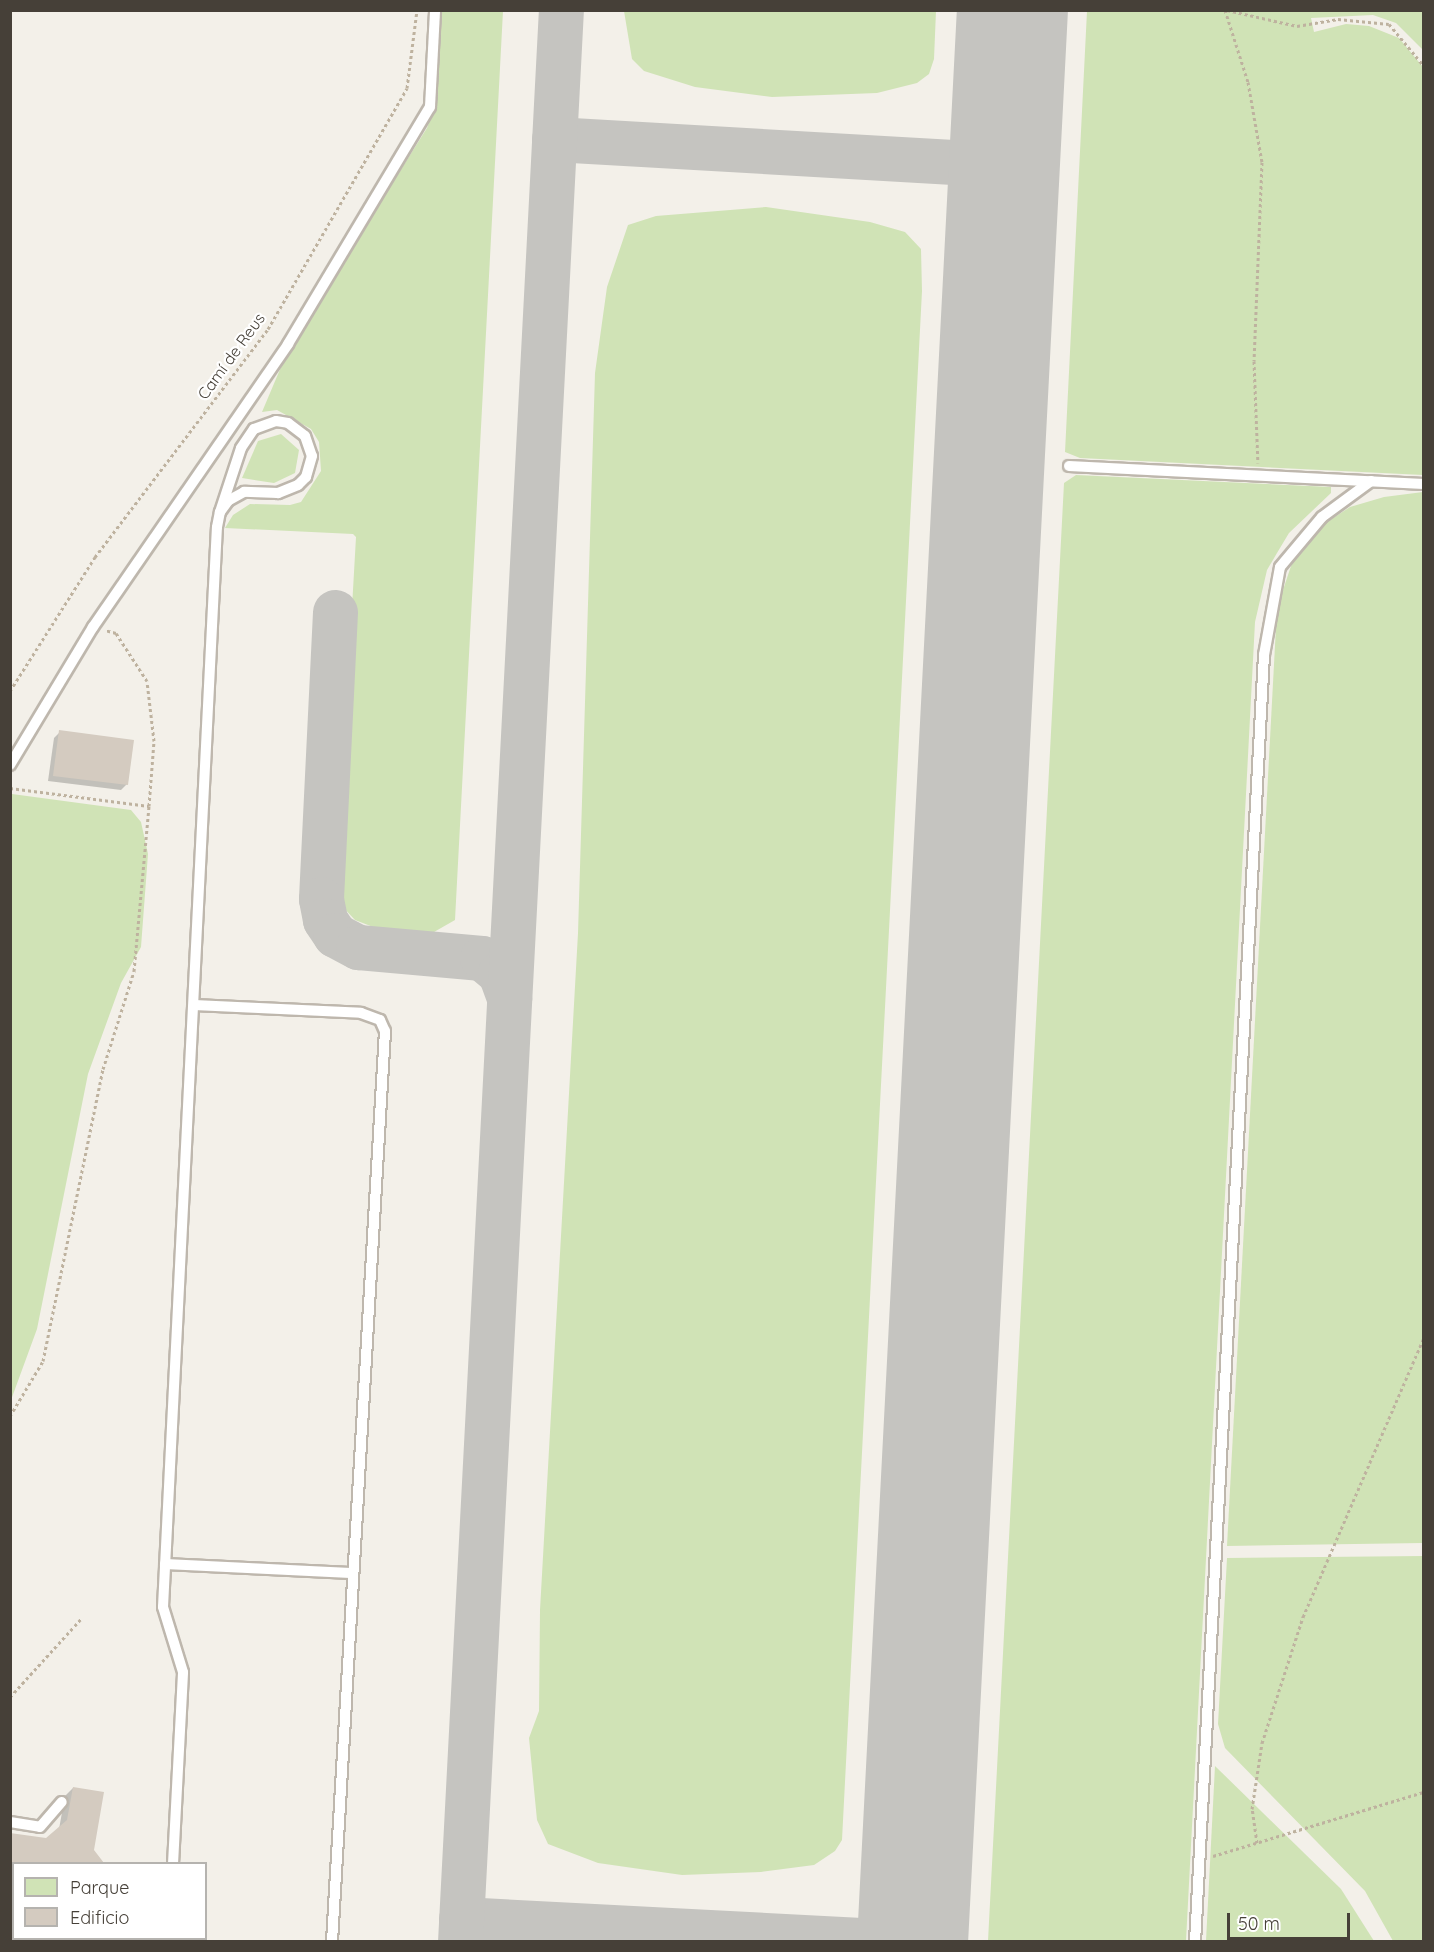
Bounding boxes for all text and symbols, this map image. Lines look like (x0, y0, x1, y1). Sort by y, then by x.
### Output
street label: Camí de Reus (193, 309, 269, 403)
legend (12, 1862, 207, 1940)
text: Parque (70, 1876, 129, 1899)
scale bar (1230, 1901, 1353, 1939)
text: Edificio (70, 1906, 129, 1929)
text: 50 m (1238, 1912, 1280, 1935)

